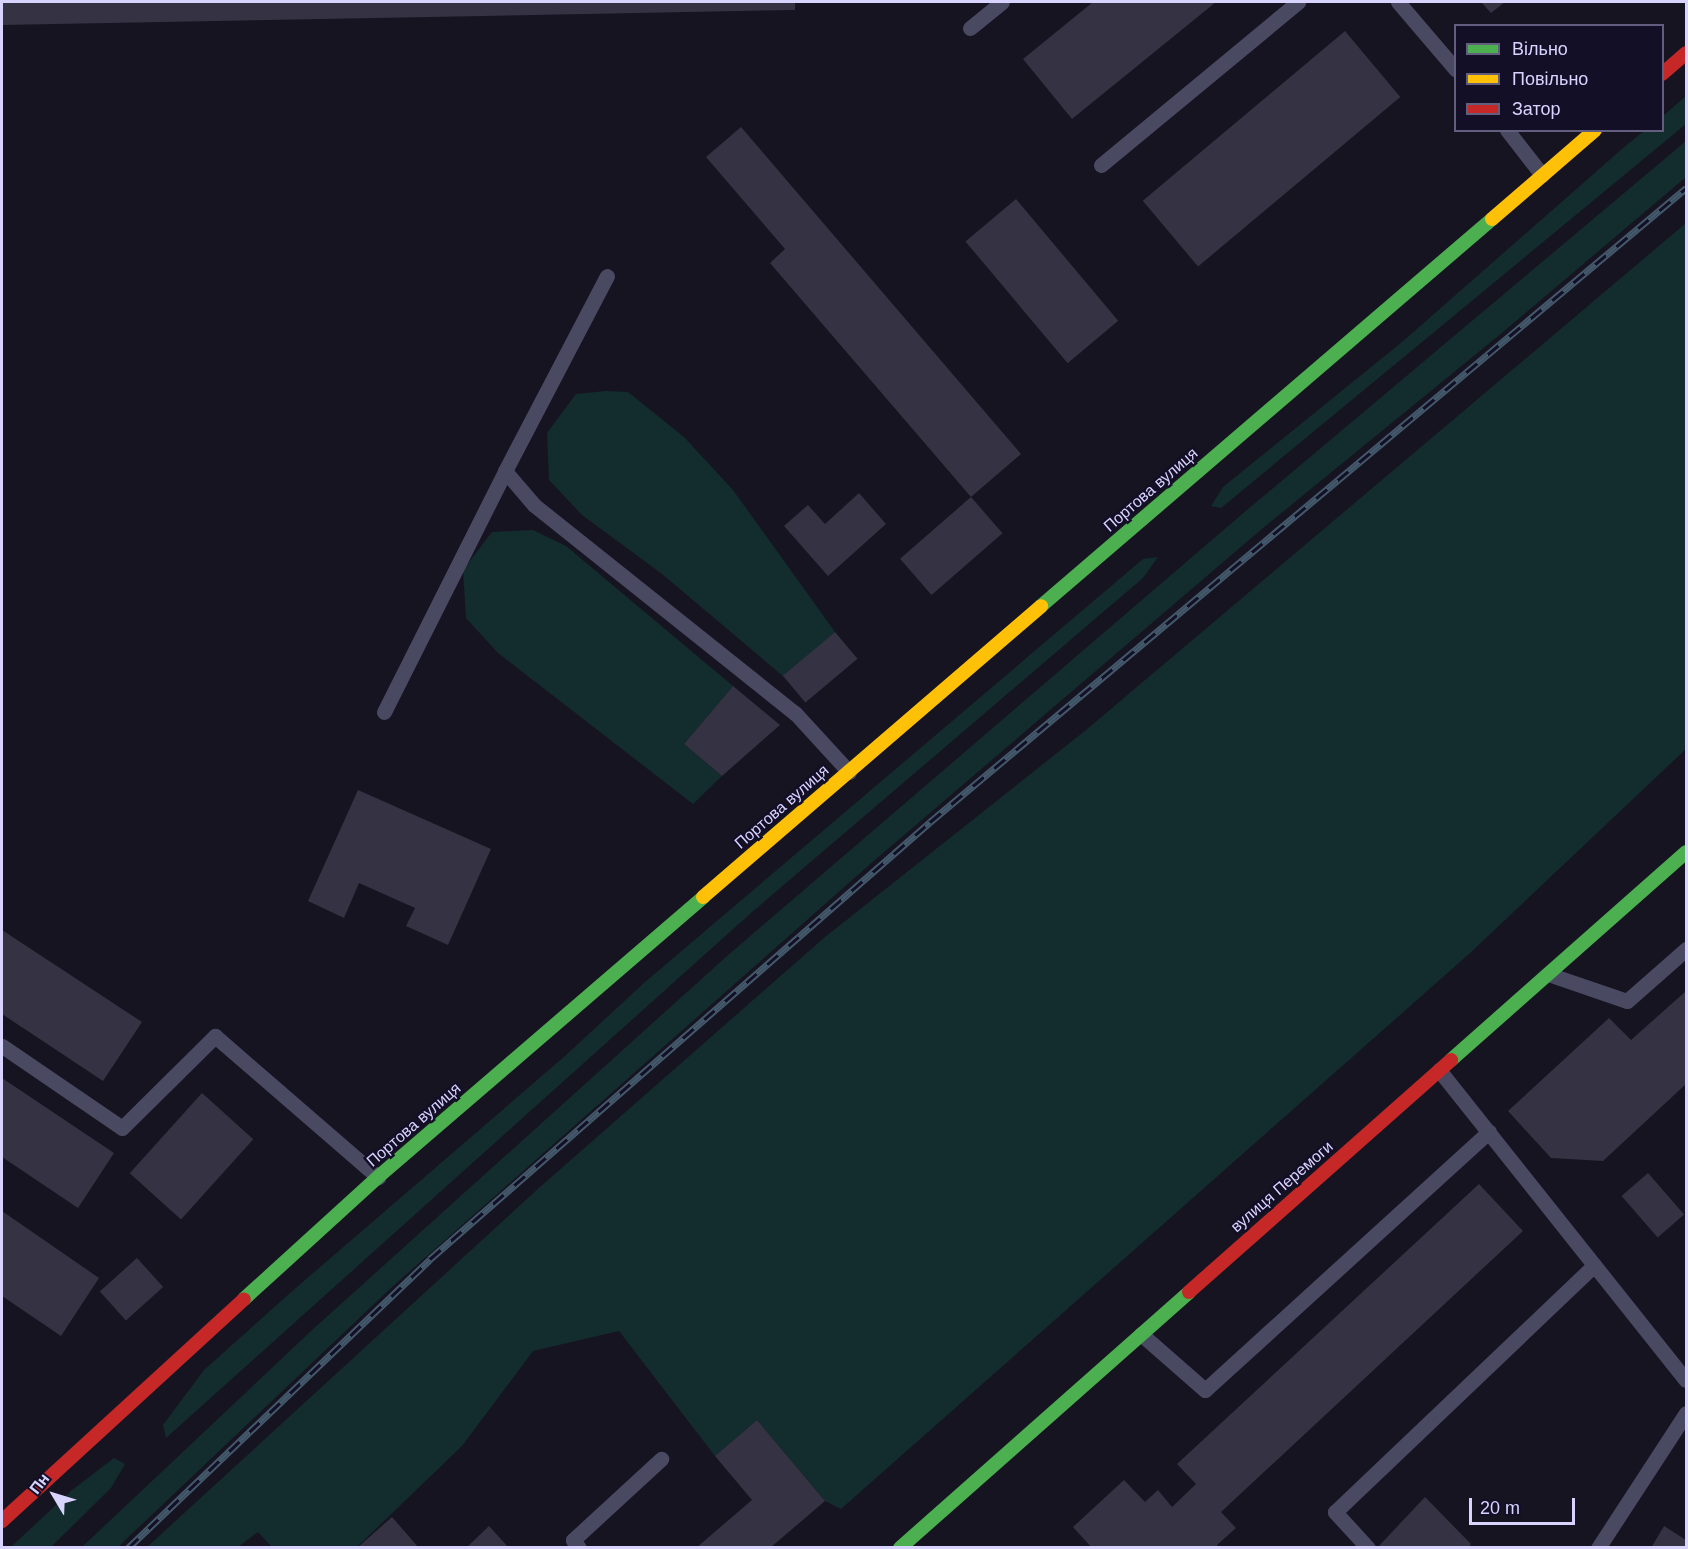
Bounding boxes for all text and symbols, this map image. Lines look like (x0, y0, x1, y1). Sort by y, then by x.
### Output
legend (1454, 24, 1664, 132)
text: Вільно (1512, 39, 1568, 59)
text: Повільно (1512, 69, 1588, 89)
text: Затор (1512, 99, 1561, 119)
street label: Портова вулиця (1100, 444, 1202, 536)
street label: Портова вулиця (731, 761, 833, 853)
street label: Портова вулиця (363, 1079, 465, 1171)
street label: вулиця Перемоги (1227, 1137, 1337, 1237)
north arrow (24, 1465, 84, 1525)
text: Пн (26, 1470, 53, 1497)
scale bar (1472, 1486, 1578, 1524)
text: 20 m (1480, 1498, 1520, 1518)

